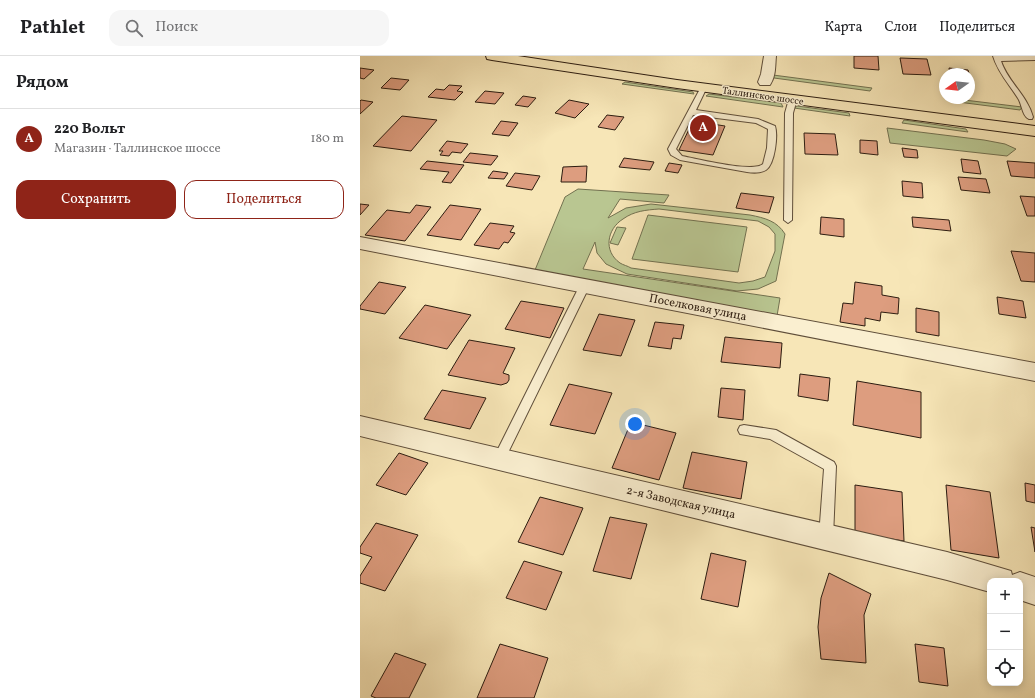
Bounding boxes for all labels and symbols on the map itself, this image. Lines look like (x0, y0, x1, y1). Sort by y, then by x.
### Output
north arrow (939, 68, 975, 104)
street label: Таллинское шоссе (721, 83, 805, 109)
pin: A (690, 113, 716, 143)
street label: Поселковая улица (648, 291, 748, 325)
your location (625, 414, 645, 434)
street label: 2-я Заводская улица (625, 483, 737, 523)

